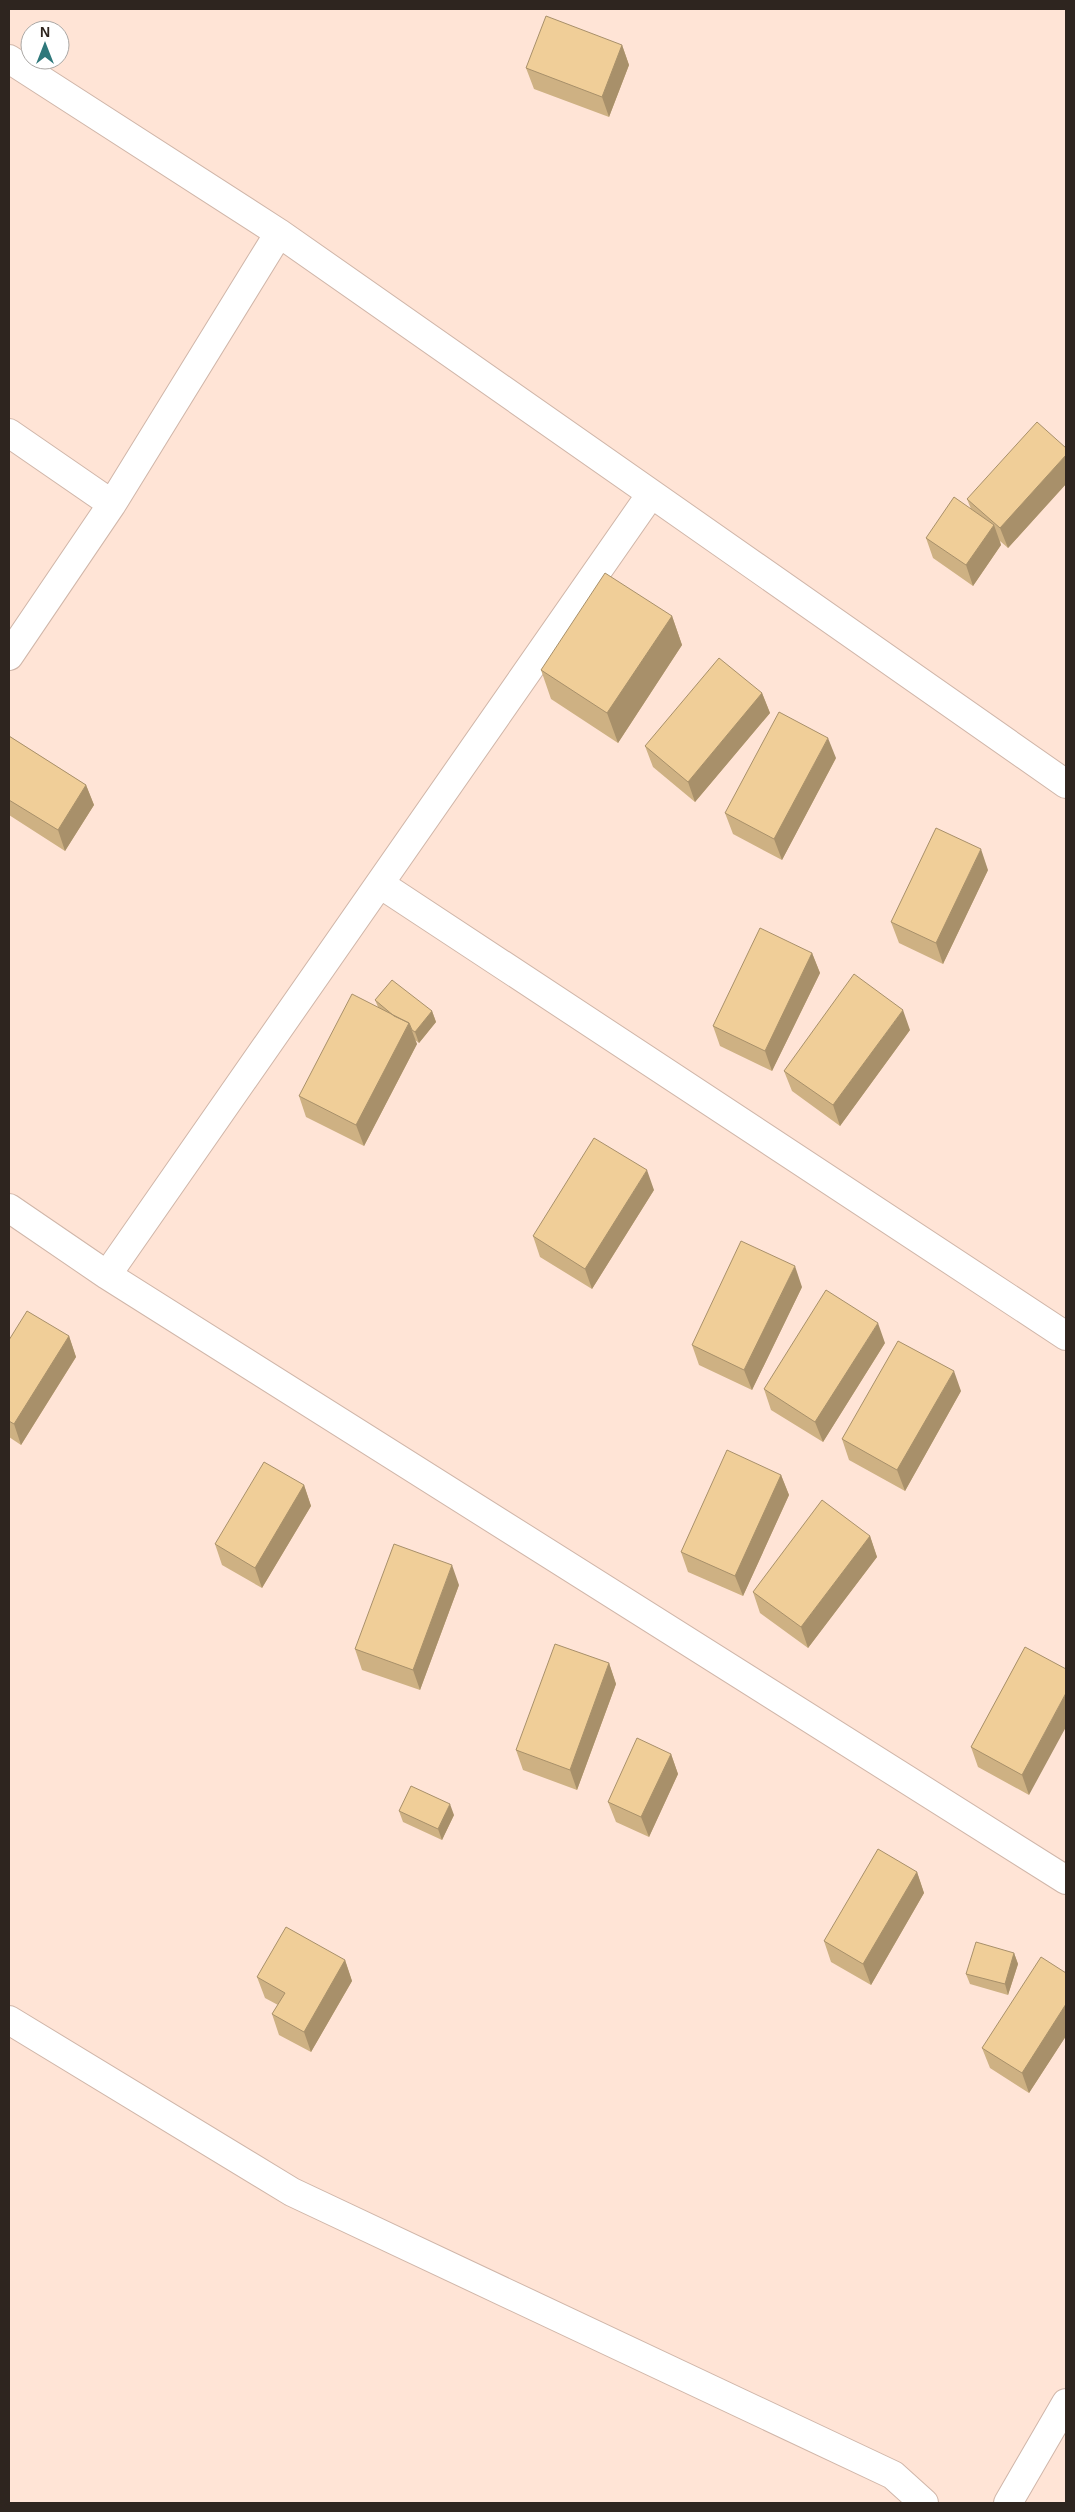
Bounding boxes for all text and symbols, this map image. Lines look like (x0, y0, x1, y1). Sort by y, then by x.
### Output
north arrow (20, 20, 70, 70)
text: N (40, 24, 50, 40)

